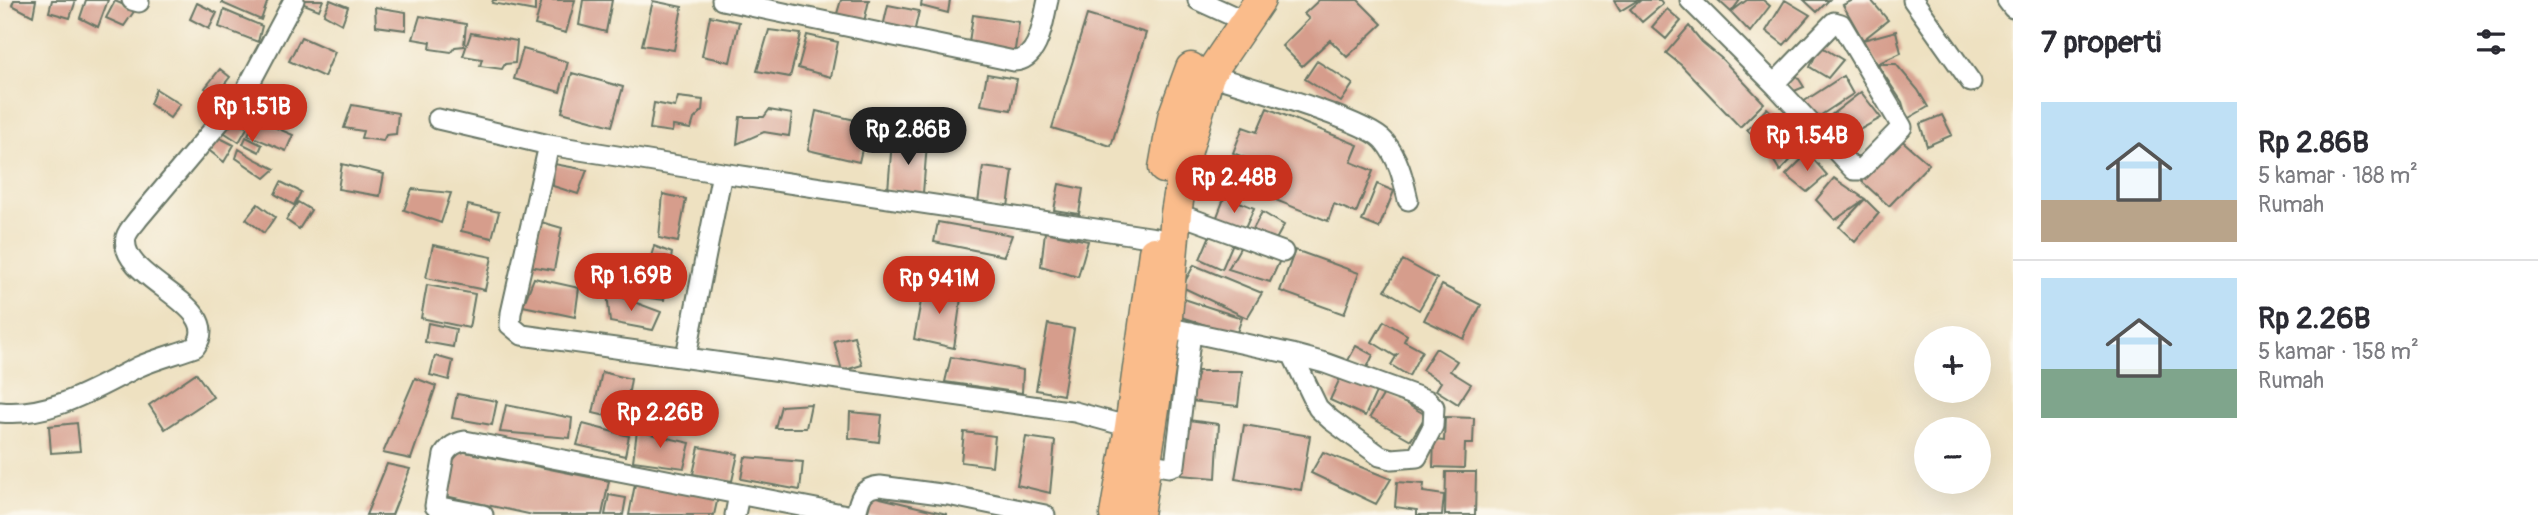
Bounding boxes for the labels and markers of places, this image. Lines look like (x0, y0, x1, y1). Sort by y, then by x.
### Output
pin: Rp 1.51B (180, 85, 324, 144)
pin: Rp 2.86B (836, 108, 980, 167)
pin: Rp 1.54B (1735, 114, 1879, 173)
pin: Rp 2.48B (1162, 156, 1306, 215)
pin: Rp 1.69B (559, 254, 703, 313)
pin: Rp 941M (874, 256, 1004, 316)
pin: Rp 2.26B (588, 391, 732, 450)

